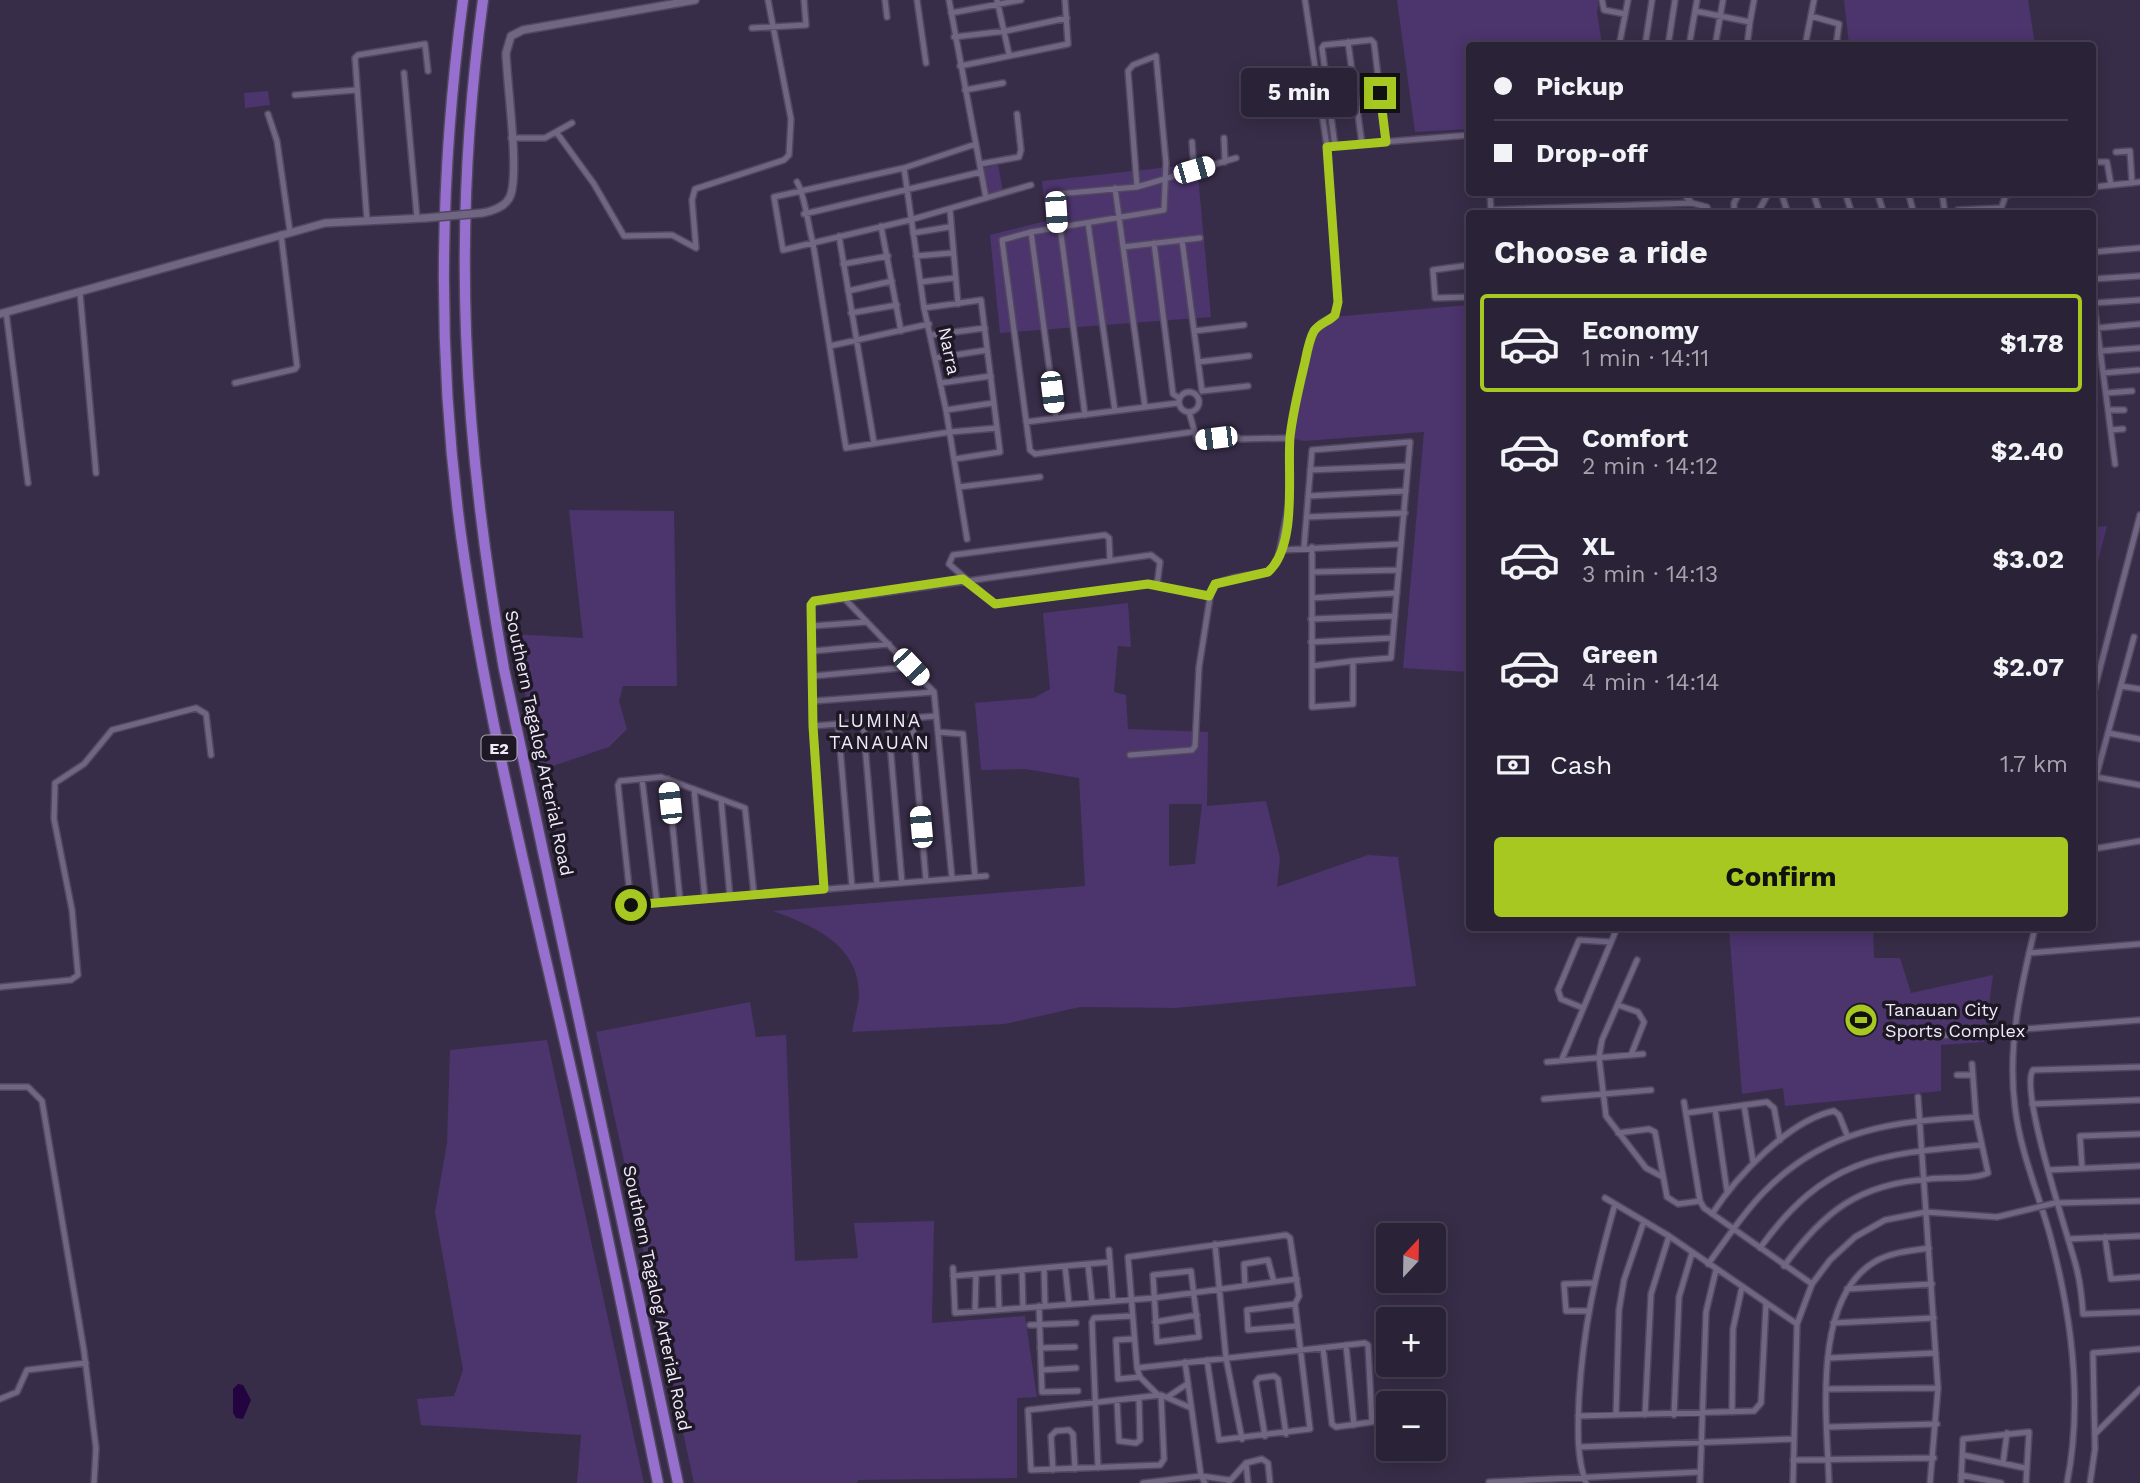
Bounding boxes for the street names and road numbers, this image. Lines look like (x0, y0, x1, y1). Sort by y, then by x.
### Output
street label: Narra (934, 325, 965, 377)
street label: Southern Tagalog Arterial Road (501, 608, 578, 878)
road number: E2 (482, 736, 516, 761)
street label: Southern Tagalog Arterial Road (619, 1163, 696, 1433)

